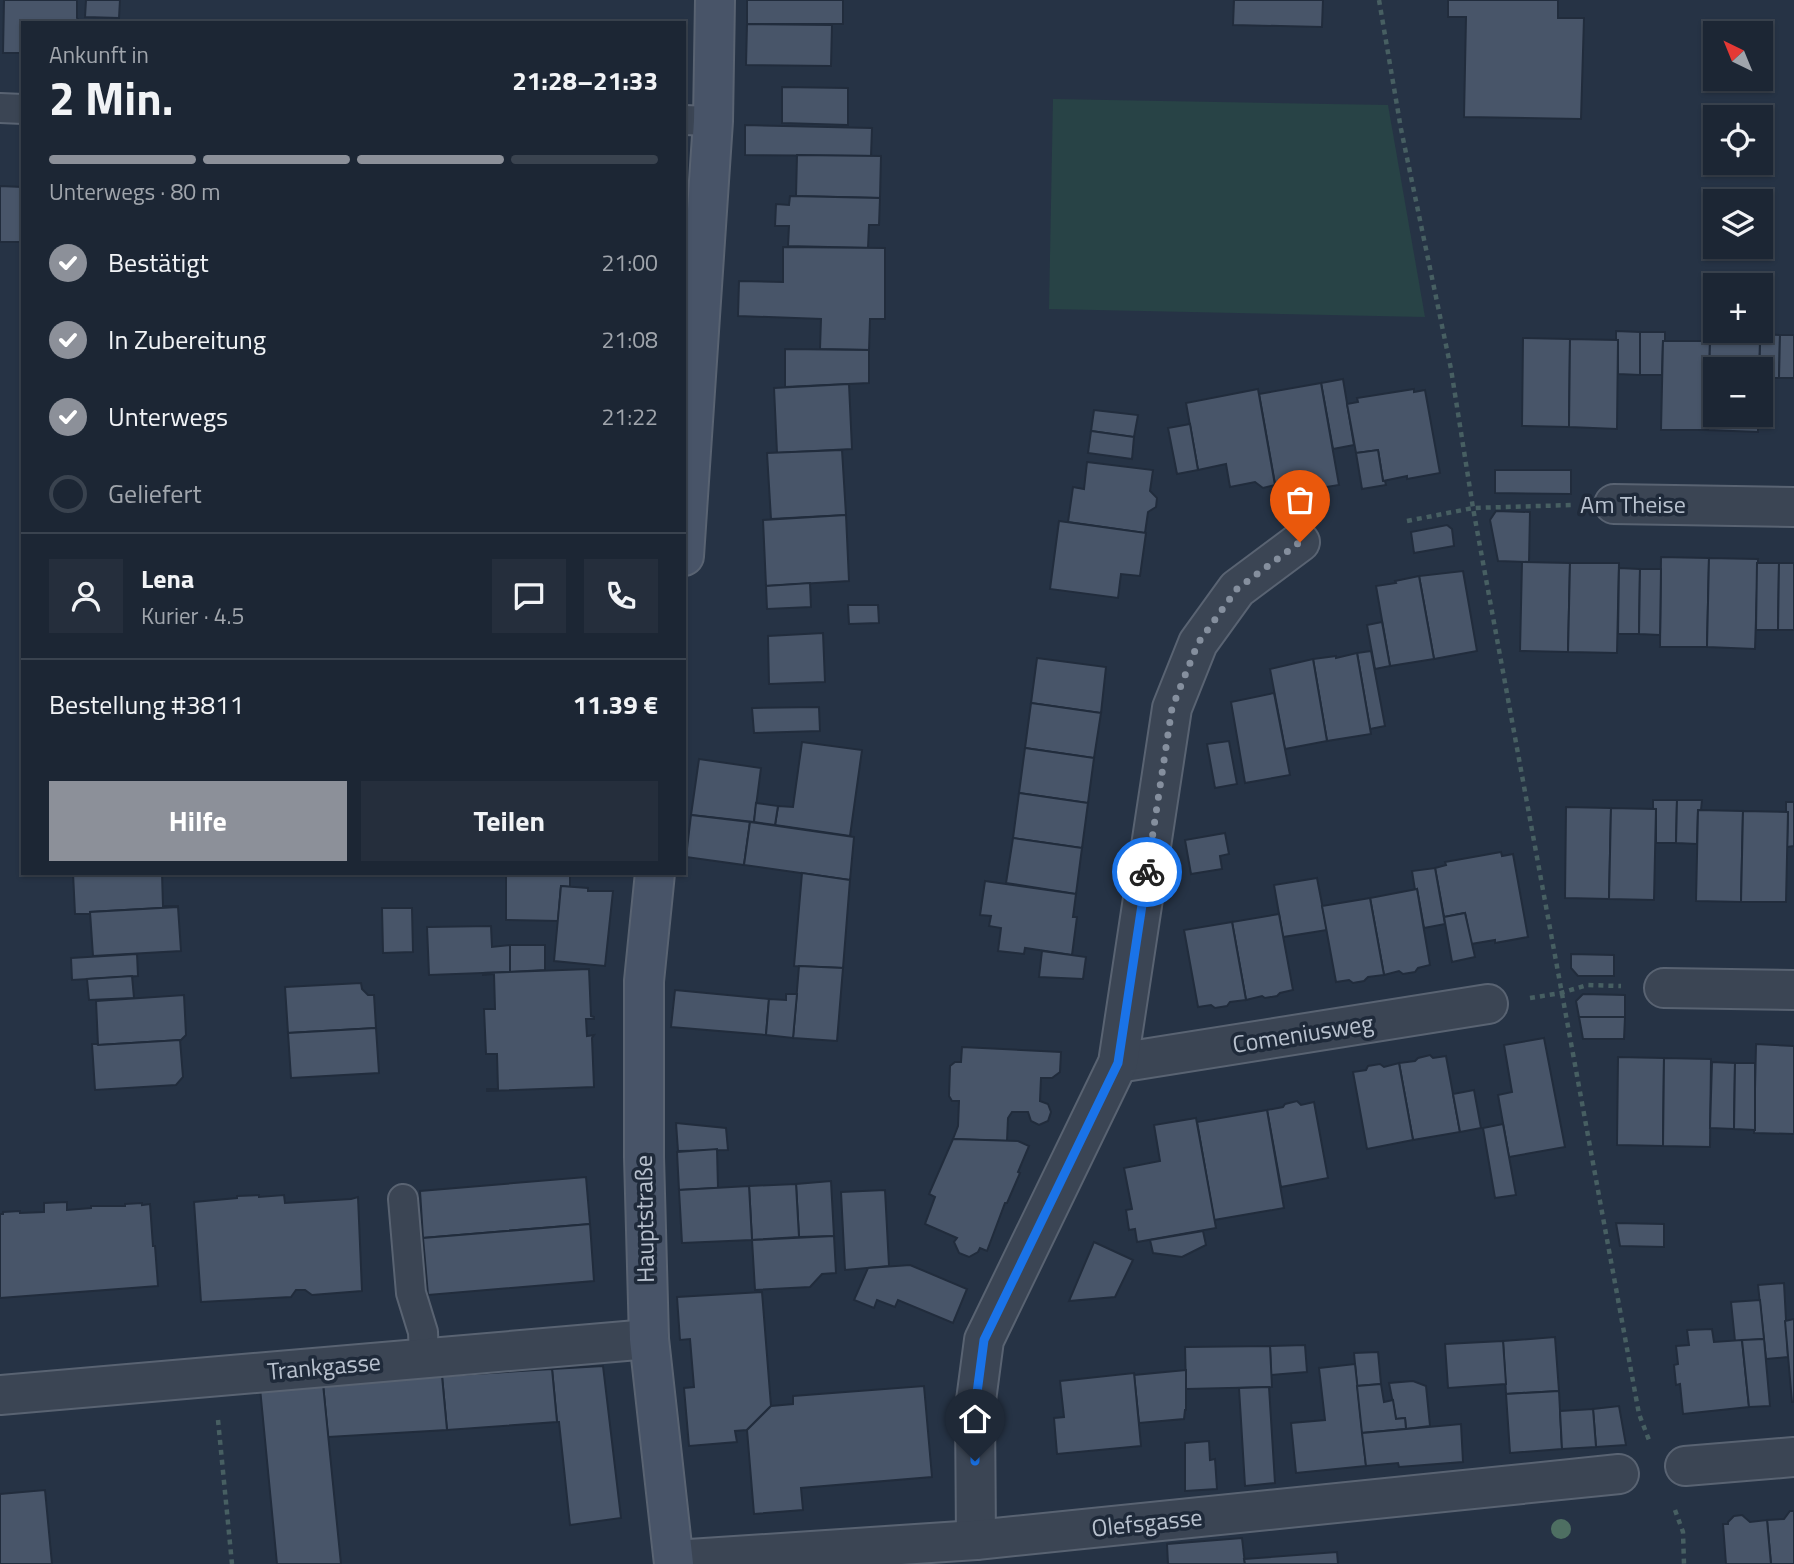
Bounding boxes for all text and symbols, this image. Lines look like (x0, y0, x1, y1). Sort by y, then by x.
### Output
north arrow (1703, 21, 1773, 91)
map controls (1703, 21, 1773, 427)
text: Ankunft in (49, 37, 149, 72)
text: 21:28–21:33 (512, 61, 658, 100)
text: 2 Min. (49, 63, 173, 133)
button: locate (1703, 105, 1773, 175)
text: Unterwegs · 80 m (49, 174, 220, 209)
button: layers (1703, 189, 1773, 259)
text: Bestätigt (108, 243, 209, 282)
icon: check (49, 244, 87, 282)
text: 21:00 (601, 245, 658, 280)
button: + (1703, 273, 1773, 343)
text: In Zubereitung (108, 320, 266, 359)
icon: check (49, 321, 87, 359)
text: 21:08 (601, 322, 658, 357)
button: − (1703, 357, 1773, 427)
text: Unterwegs (108, 397, 228, 436)
icon: check (49, 398, 87, 436)
text: 21:22 (601, 399, 658, 434)
pin (1270, 470, 1330, 542)
text: Geliefert (108, 474, 202, 513)
icon: bag (1281, 481, 1319, 519)
street label: Am Theise (1580, 486, 1686, 522)
button: person (49, 559, 123, 633)
text: Lena (141, 559, 194, 598)
button: chat (492, 559, 566, 633)
button: phone (584, 559, 658, 633)
text: Kurier · 4.5 (141, 598, 244, 633)
text: Bestellung #3811 (49, 685, 244, 724)
text: 11.39 € (573, 685, 658, 724)
button: Hilfe (49, 781, 347, 861)
button: Teilen (361, 781, 658, 861)
courier (1112, 837, 1182, 907)
icon: bike (1128, 853, 1166, 891)
street label: Comeniusweg (1230, 1004, 1376, 1062)
street label: Hauptstraße (625, 1155, 663, 1283)
street label: Trankgasse (266, 1343, 382, 1389)
pin (945, 1389, 1005, 1461)
icon: home (956, 1400, 994, 1438)
street label: Olefsgasse (1090, 1498, 1204, 1546)

